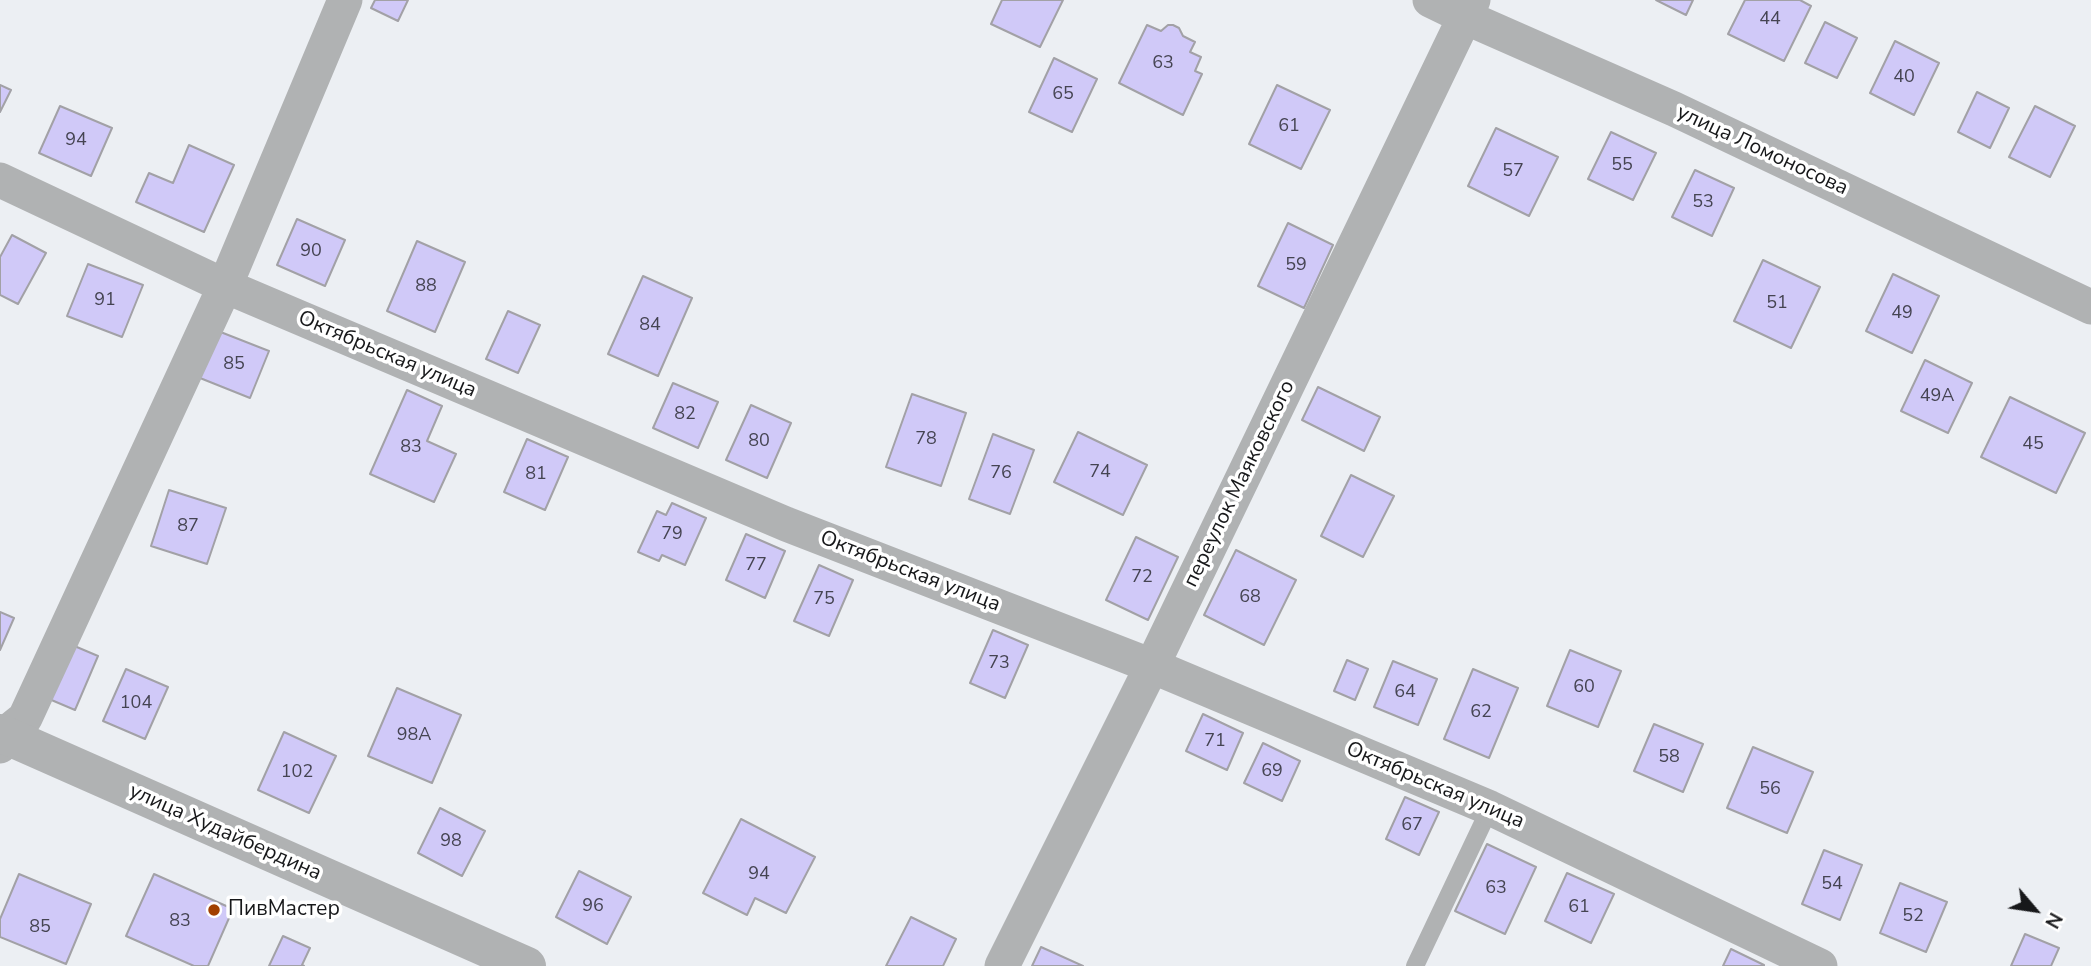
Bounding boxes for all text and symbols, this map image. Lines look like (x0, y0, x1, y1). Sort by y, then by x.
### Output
house number: 44 (1759, 9, 1781, 31)
house number: 63 (1152, 53, 1174, 75)
house number: 40 (1893, 67, 1915, 89)
house number: 65 (1052, 84, 1074, 106)
street label: улица Ломоносова (1672, 100, 1852, 202)
house number: 61 (1278, 116, 1300, 138)
house number: 94 (65, 130, 87, 152)
house number: 55 (1611, 155, 1633, 177)
house number: 57 (1502, 161, 1524, 183)
house number: 53 (1692, 192, 1714, 214)
house number: 90 (300, 241, 322, 263)
house number: 59 (1285, 255, 1307, 277)
house number: 88 (415, 276, 437, 298)
house number: 91 (94, 290, 116, 312)
house number: 51 (1766, 293, 1788, 315)
house number: 49 (1891, 303, 1913, 325)
street label: Октябрьская улица (294, 306, 480, 404)
house number: 84 (639, 315, 661, 337)
house number: 85 (223, 354, 245, 376)
street label: переулок Маяковского (1179, 376, 1301, 592)
house number: 49А (1920, 386, 1954, 408)
house number: 82 (674, 404, 696, 426)
house number: 78 (915, 429, 937, 451)
house number: 80 (748, 431, 770, 453)
house number: 45 (2022, 434, 2044, 456)
house number: 83 (400, 437, 422, 459)
house number: 74 (1089, 462, 1111, 484)
house number: 76 (990, 463, 1012, 485)
house number: 81 (525, 464, 547, 486)
house number: 87 (177, 516, 199, 538)
house number: 79 (661, 524, 683, 546)
street label: Октябрьская улица (816, 526, 1004, 618)
house number: 77 (745, 555, 767, 577)
house number: 72 (1131, 567, 1153, 589)
house number: 68 (1239, 587, 1261, 609)
house number: 75 (813, 589, 835, 611)
house number: 73 (988, 653, 1010, 675)
house number: 60 (1573, 677, 1595, 699)
house number: 64 (1394, 682, 1416, 704)
house number: 104 (120, 693, 152, 715)
house number: 62 (1470, 702, 1492, 724)
house number: 98А (397, 725, 431, 747)
house number: 71 (1204, 731, 1226, 753)
street label: Октябрьская улица (1342, 737, 1528, 835)
house number: 58 (1658, 747, 1680, 769)
house number: 69 (1261, 761, 1283, 783)
house number: 102 (281, 762, 313, 784)
street label: улица Худайбердина (125, 779, 325, 887)
house number: 56 (1759, 779, 1781, 801)
house number: 67 (1401, 815, 1423, 837)
house number: 98 (440, 831, 462, 853)
house number: 94 (748, 864, 770, 886)
house number: 54 (1821, 874, 1843, 896)
north arrow (2000, 875, 2070, 945)
house number: 63 (1485, 878, 1507, 900)
house number: 96 (582, 896, 604, 918)
place label: ПивМастер (228, 897, 340, 923)
house number: 61 (1568, 897, 1590, 919)
marker: ПивМастер (206, 902, 222, 918)
house number: 52 (1902, 906, 1924, 928)
text: N (2039, 908, 2068, 933)
house number: 83 (169, 911, 191, 933)
house number: 85 (29, 917, 51, 939)

